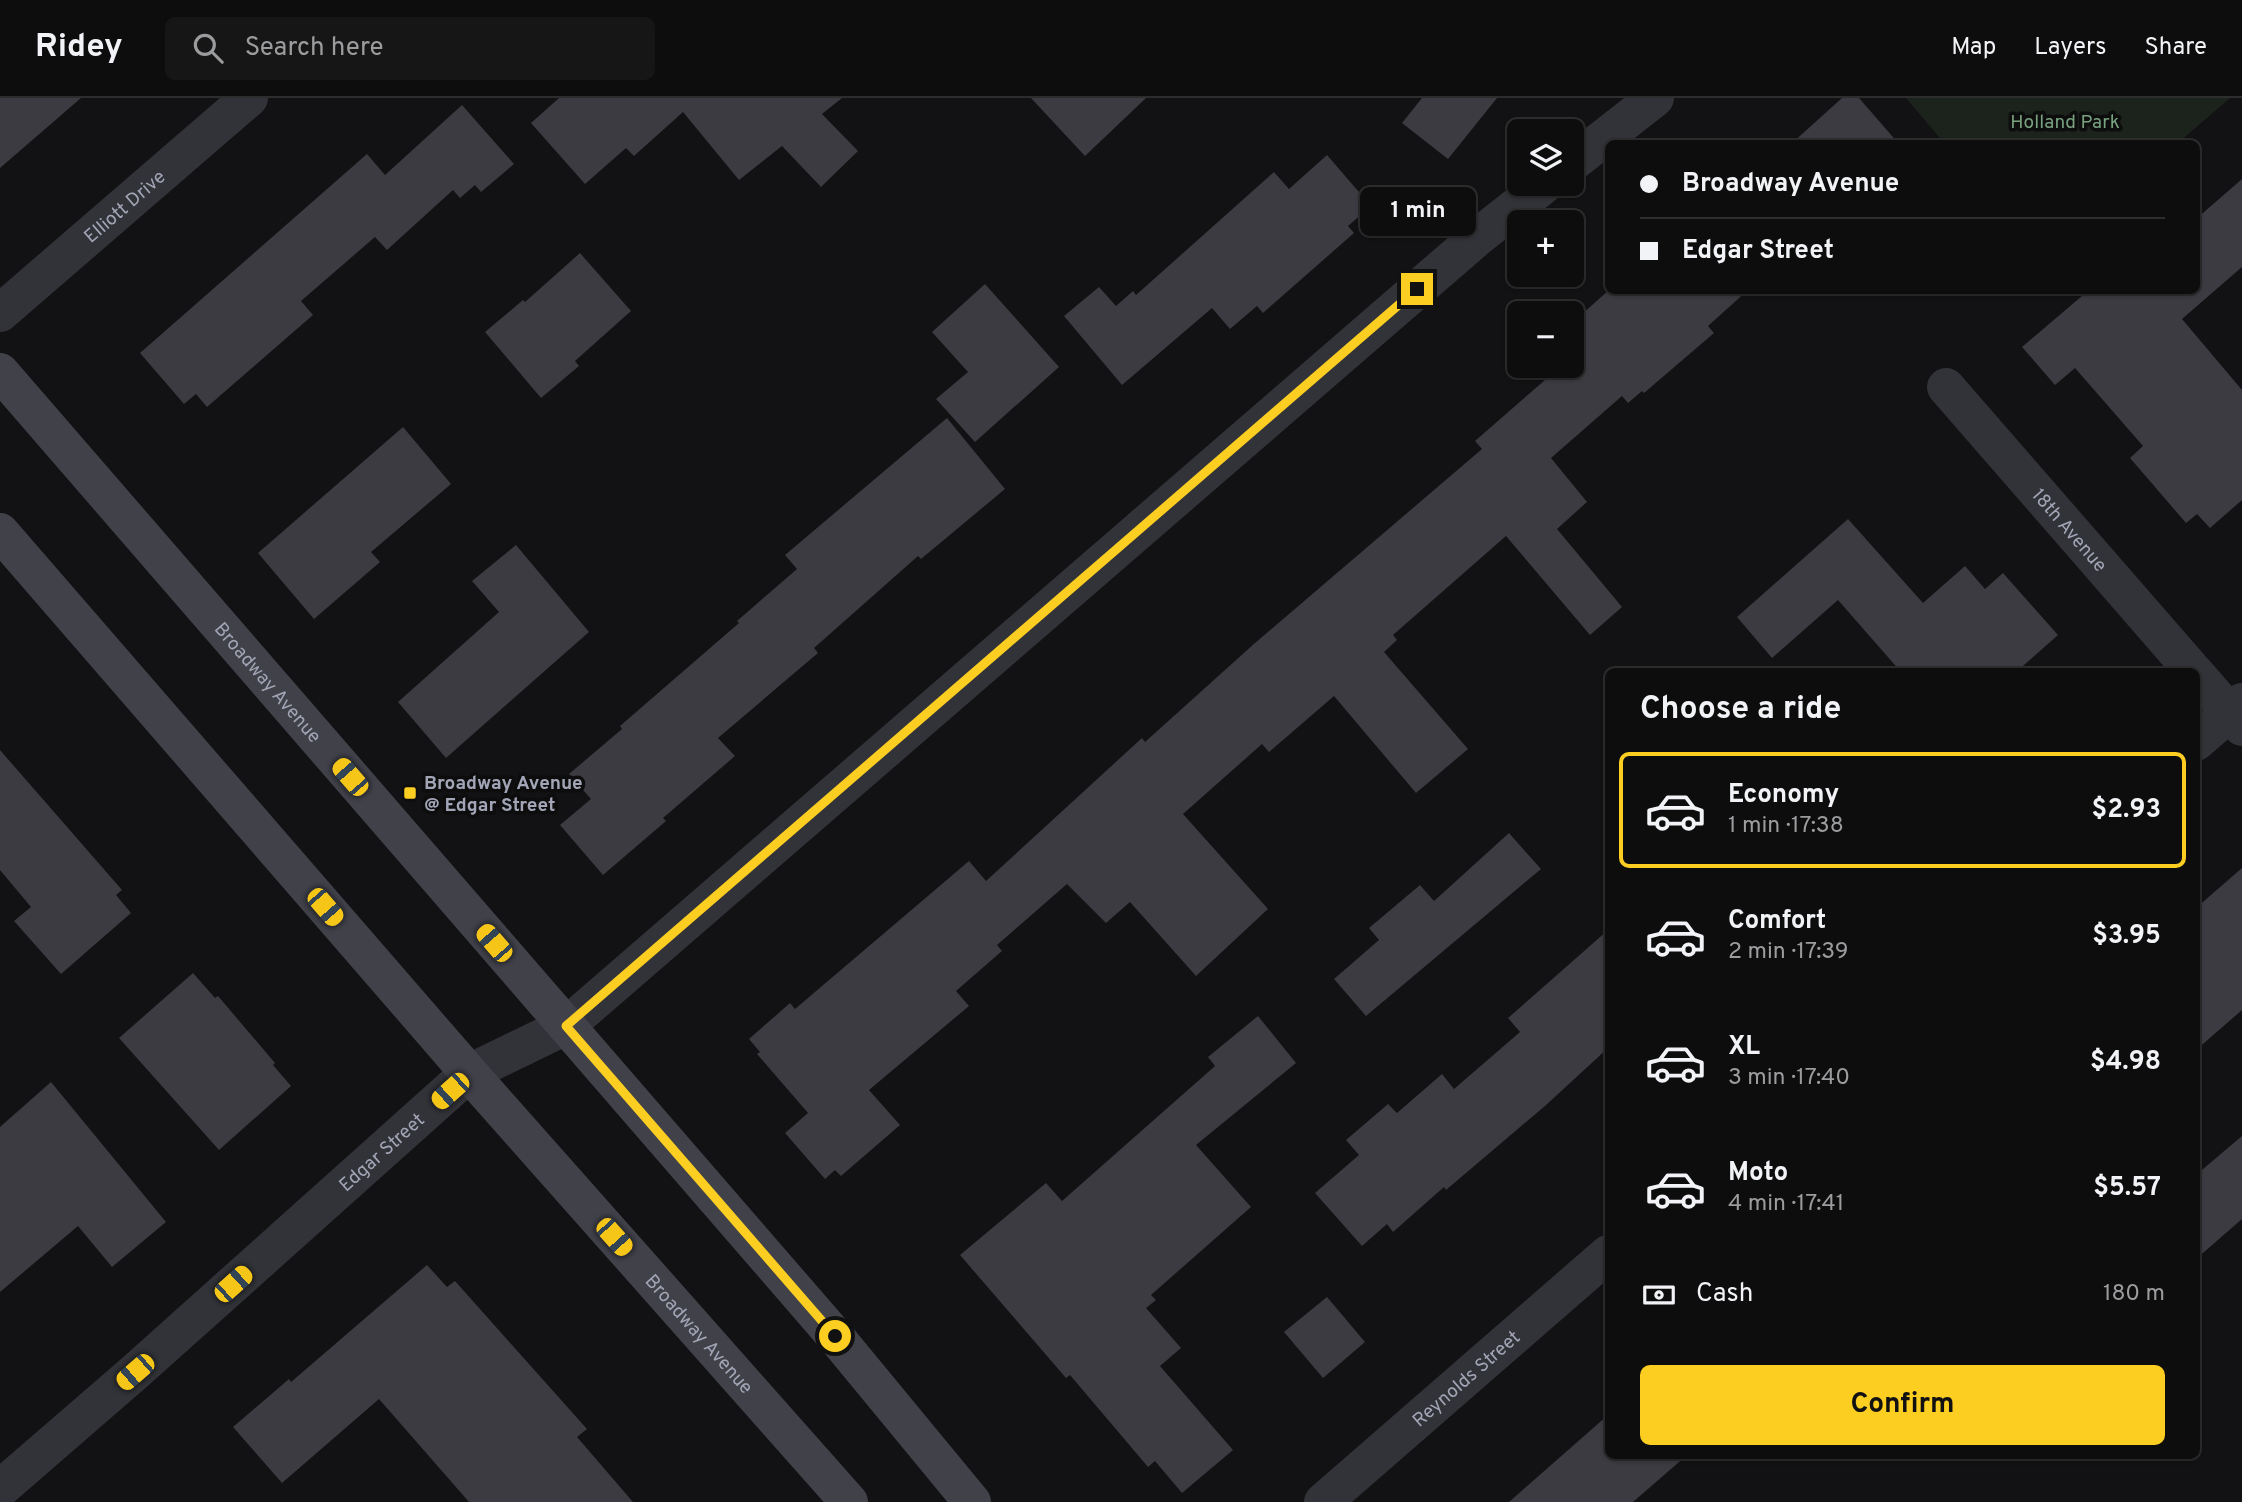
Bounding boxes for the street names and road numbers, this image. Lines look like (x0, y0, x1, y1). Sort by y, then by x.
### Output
street label: Elliott Drive (80, 166, 171, 249)
street label: 18th Avenue (2026, 484, 2111, 578)
street label: Broadway Avenue (208, 618, 326, 749)
street label: Edgar Street (335, 1109, 430, 1198)
street label: Broadway Avenue (639, 1270, 758, 1400)
street label: Reynolds Street (1408, 1326, 1526, 1433)

